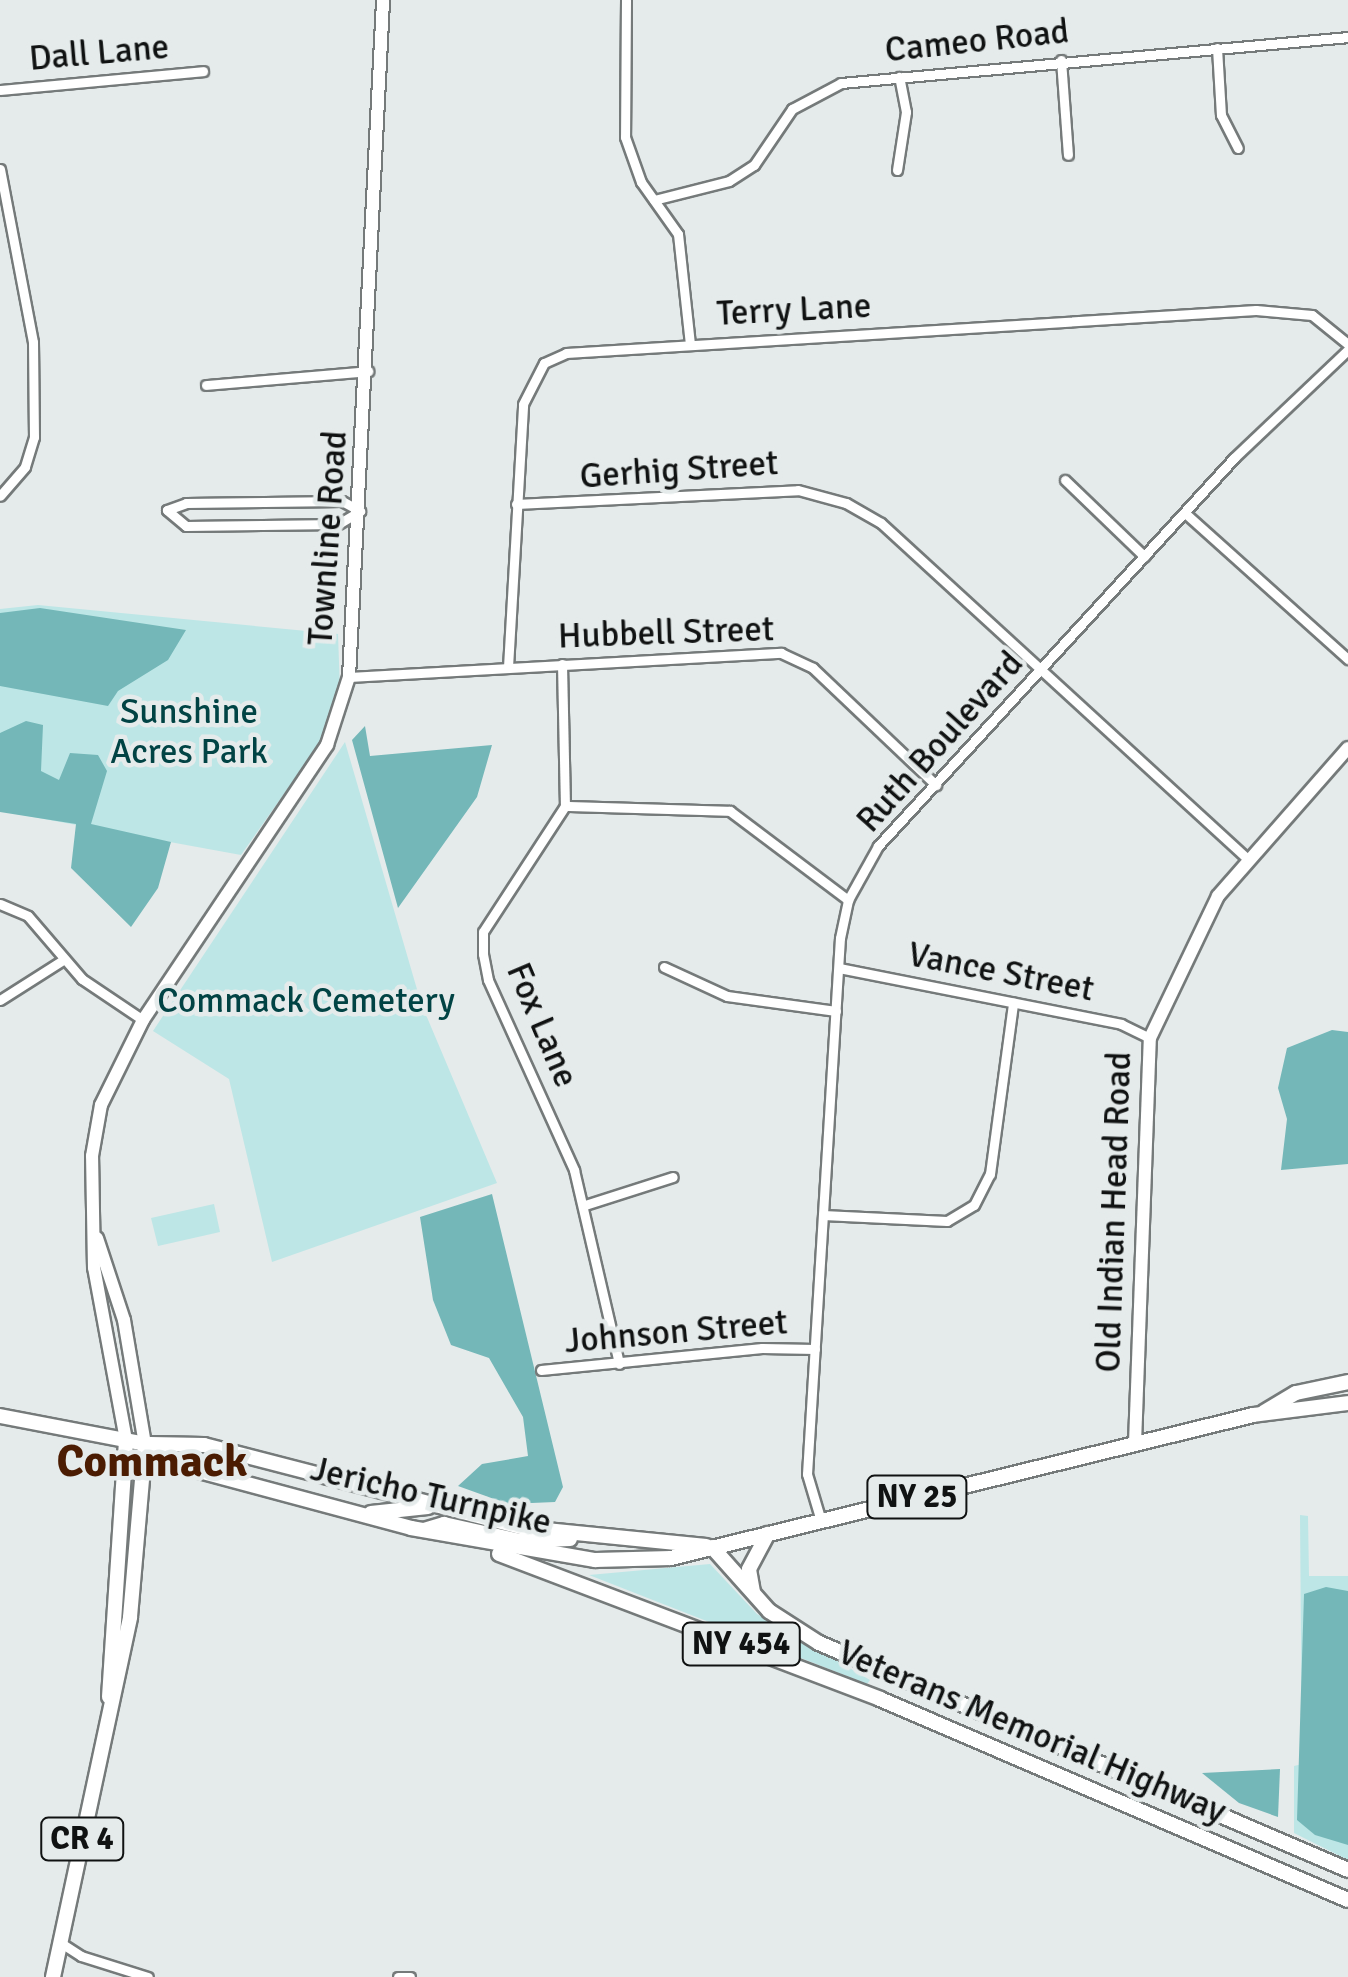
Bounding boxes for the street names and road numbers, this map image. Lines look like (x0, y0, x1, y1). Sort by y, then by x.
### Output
street label: Cameo Road (883, 10, 1071, 72)
street label: Dall Lane (27, 26, 171, 80)
street label: Terry Lane (716, 285, 872, 335)
street label: Townline Road (300, 429, 356, 647)
street label: Gerhig Street (578, 442, 780, 498)
street label: Hubbell Street (557, 608, 775, 658)
street label: Ruth Boulevard (848, 643, 1032, 841)
street label: Vance Street (905, 933, 1097, 1011)
street label: Fox Lane (497, 957, 587, 1093)
street label: Old Indian Head Road (1087, 1051, 1141, 1373)
street label: Johnson Street (563, 1301, 789, 1363)
street label: Jericho Turnpike (307, 1448, 555, 1544)
road number: NY 25 (864, 1470, 970, 1524)
road number: NY 454 (681, 1617, 801, 1671)
street label: Veterans Memorial Highway (832, 1631, 1232, 1833)
road number: CR 4 (39, 1812, 124, 1866)

